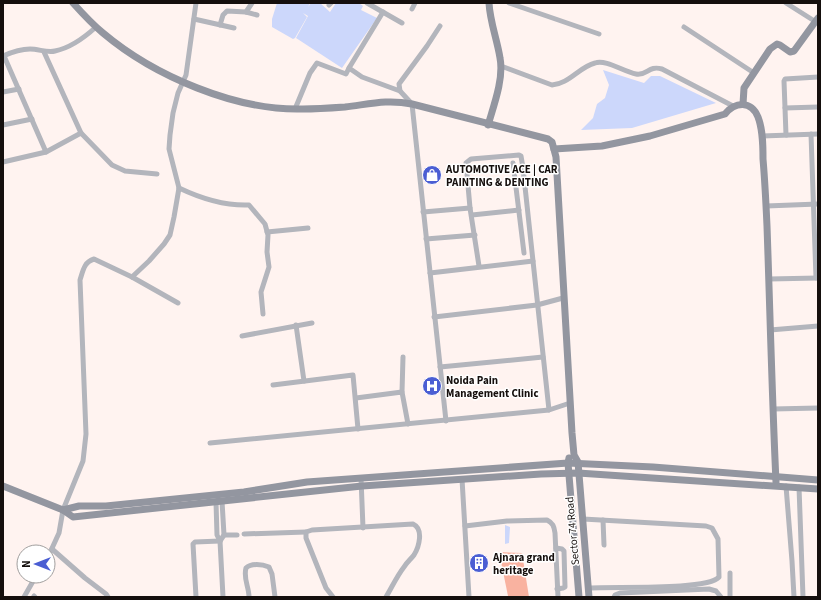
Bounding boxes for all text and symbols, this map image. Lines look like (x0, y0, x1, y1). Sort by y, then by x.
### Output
place label: AUTOMOTIVE ACE | CAR PAINTING & DENTING (445, 162, 558, 190)
shop icon: AUTOMOTIVE ACE | CAR PAINTING & DENTING (421, 164, 443, 186)
place label: Noida Pain Management Clinic (446, 373, 539, 401)
hospital icon: Noida Pain Management Clinic (421, 375, 443, 397)
street label: Sector 74 Road (562, 496, 583, 566)
north arrow (16, 544, 56, 584)
place label: Ajnara grand heritage (492, 550, 555, 578)
building icon: Ajnara grand heritage (468, 552, 490, 574)
text: N (19, 560, 34, 568)

